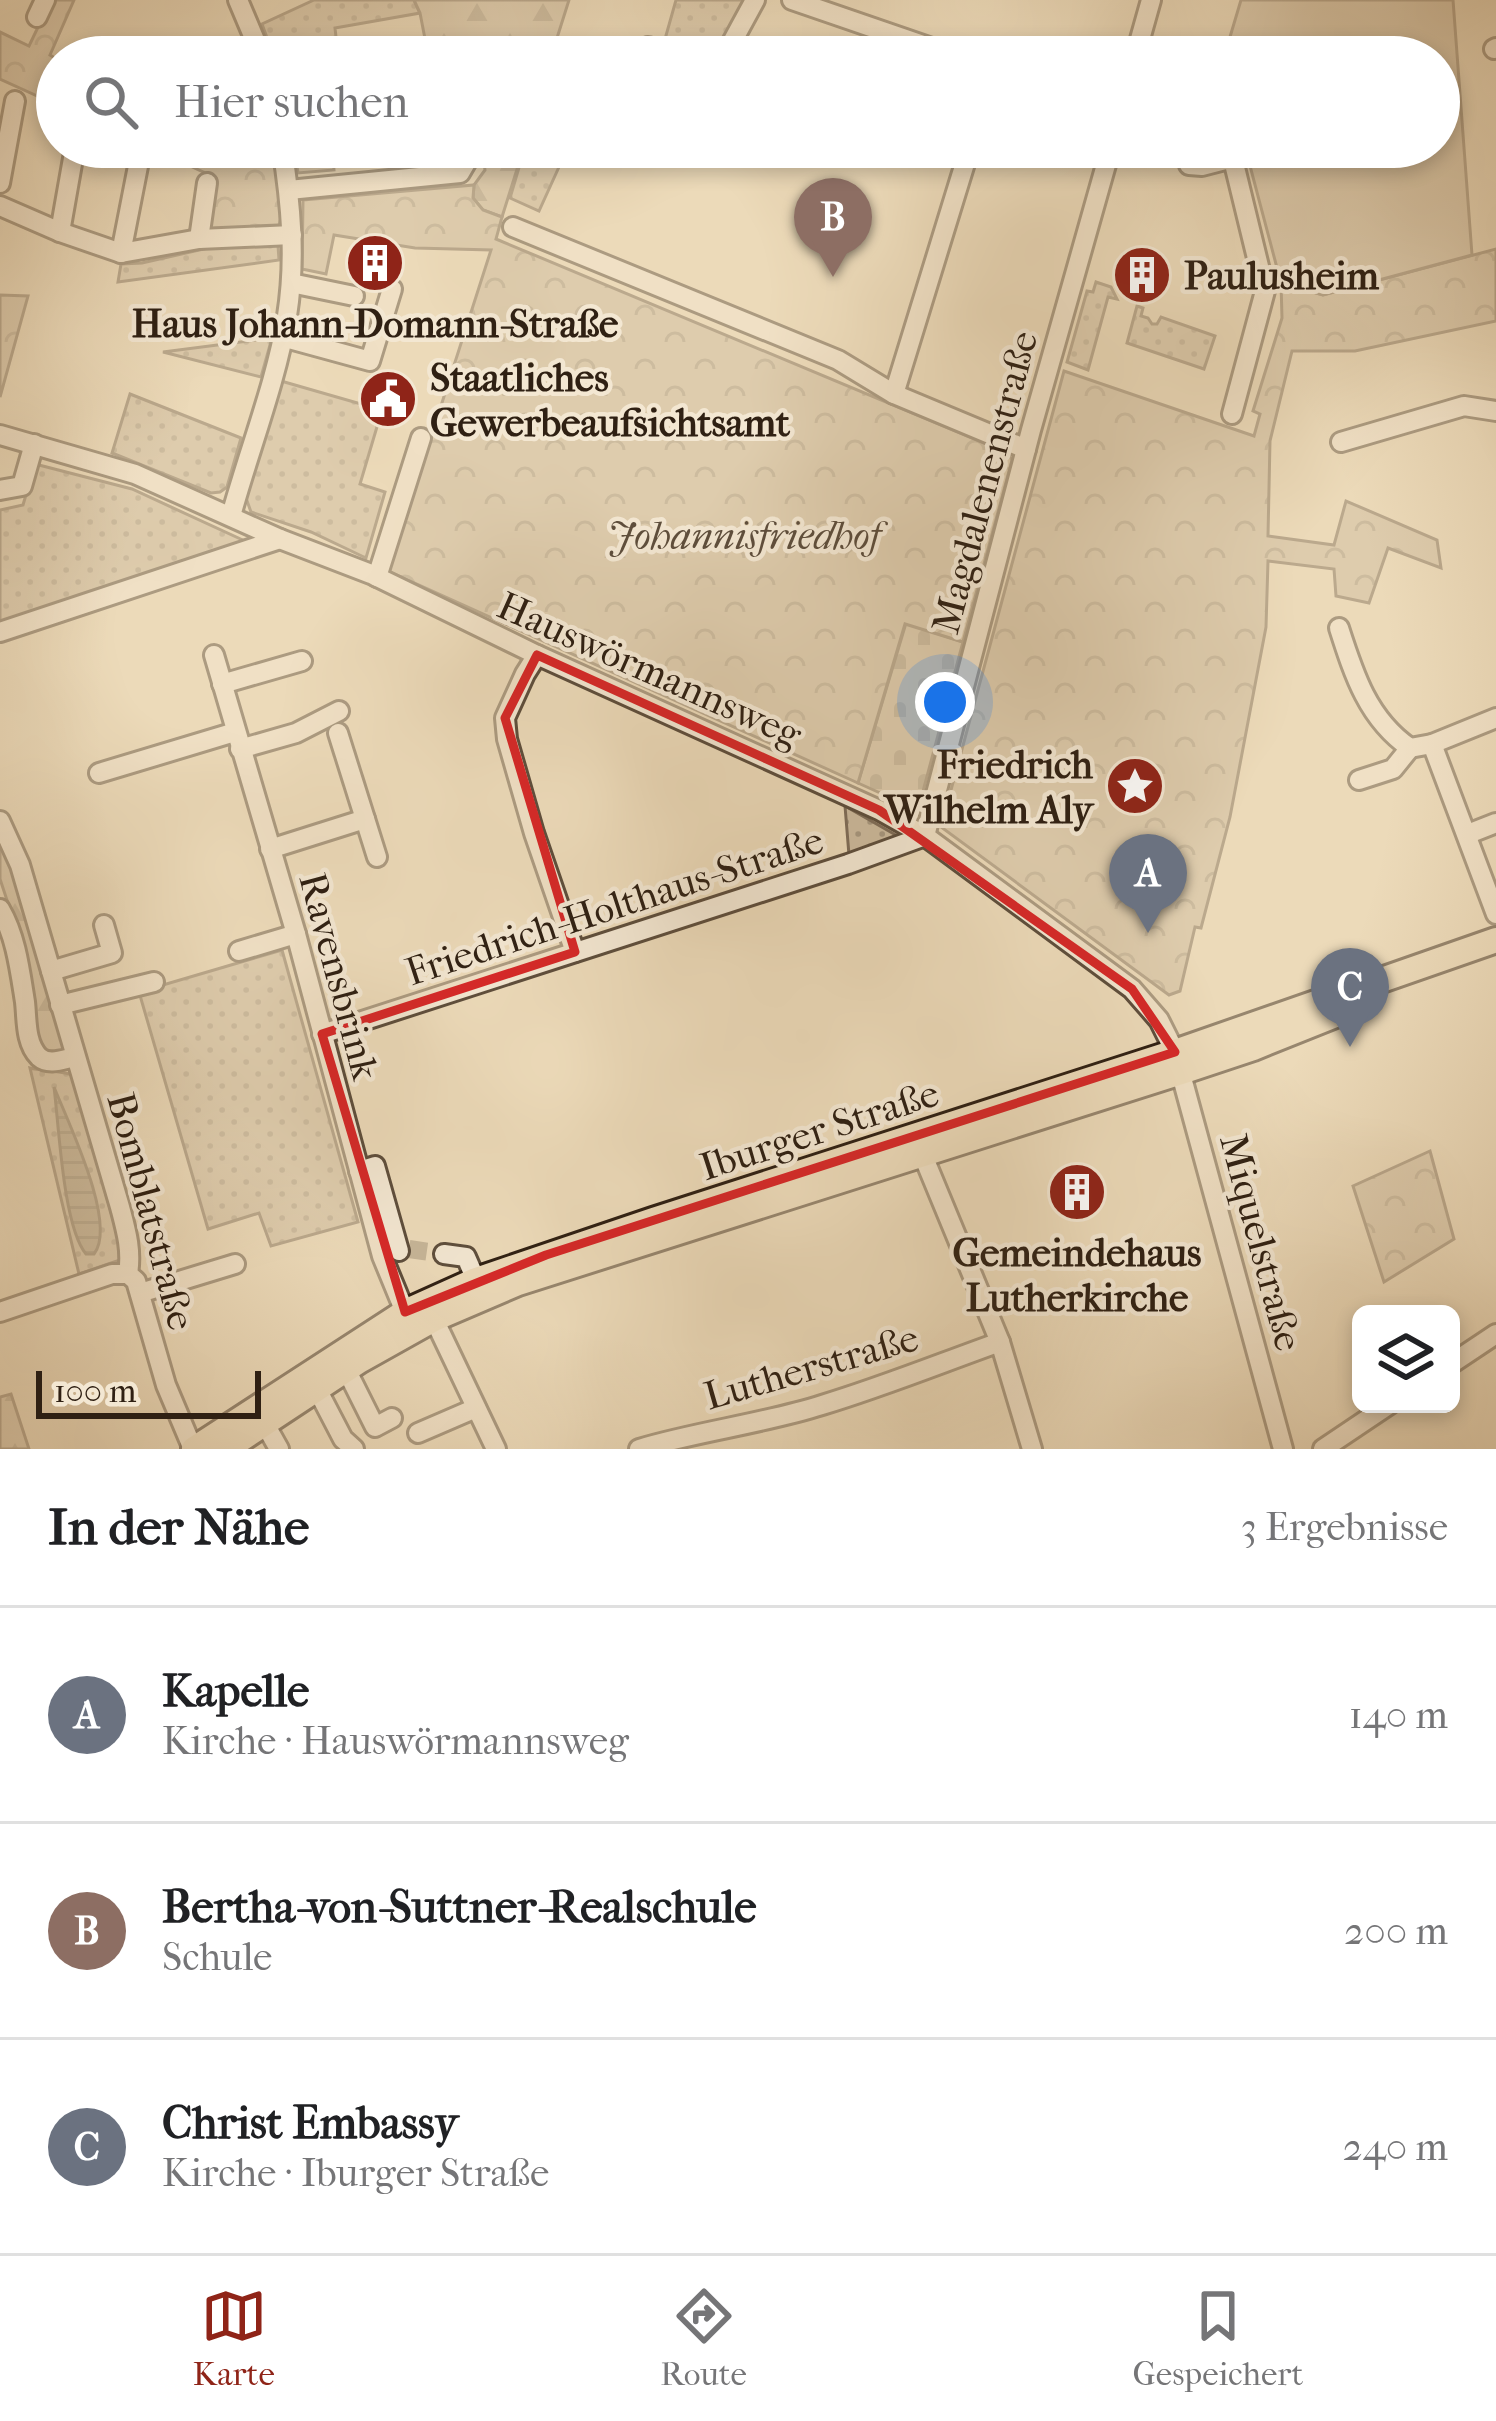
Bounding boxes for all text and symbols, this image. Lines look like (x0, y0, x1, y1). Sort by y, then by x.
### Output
search box (36, 36, 1460, 168)
icon: search (78, 69, 144, 135)
text: Hier suchen (174, 76, 409, 129)
pin: B (794, 178, 872, 277)
building icon: Haus Johann-Domann-Straße (344, 232, 406, 294)
building icon: Paulusheim (1111, 244, 1173, 306)
place label: Paulusheim (1184, 253, 1379, 299)
place label: Haus Johann-Domann-Straße (132, 301, 618, 347)
street label: Magdalenenstraße (922, 326, 1047, 639)
place label: Staatliches Gewerbeaufsichtsamt (430, 355, 791, 446)
public building icon: Staatliches Gewerbeaufsichtsamt (357, 368, 419, 430)
park label: Johannisfriedhof (608, 513, 888, 559)
street label: Hauswörmannsweg (490, 582, 810, 758)
your location (915, 672, 975, 732)
place label: Friedrich Wilhelm Aly (882, 742, 1095, 833)
place icon: Friedrich Wilhelm Aly (1104, 755, 1166, 817)
street label: Friedrich-Holthaus-Straße (400, 817, 829, 995)
pin: A (1109, 834, 1187, 933)
street label: Ravensbrink (289, 868, 389, 1086)
pin: C (1311, 948, 1389, 1047)
street label: Iburger Straße (694, 1070, 944, 1190)
street label: Bomblatstraße (97, 1088, 205, 1335)
street label: Miquelstraße (1210, 1129, 1312, 1356)
building icon: Gemeindehaus Lutherkirche (1046, 1161, 1108, 1223)
place label: Gemeindehaus Lutherkirche (952, 1230, 1202, 1321)
map controls (1352, 1305, 1460, 1413)
button: layers (1352, 1305, 1460, 1413)
street label: Lutherstraße (699, 1314, 924, 1419)
scale bar (36, 1365, 261, 1418)
text: 100 m (54, 1372, 137, 1411)
text: In der Nähe (48, 1497, 309, 1557)
text: 3 Ergebnisse (1241, 1504, 1448, 1550)
text: Kapelle (162, 1665, 309, 1718)
text: A (74, 1692, 100, 1738)
text: 140 m (1349, 1692, 1448, 1738)
text: Kirche · Hauswörmannsweg (162, 1718, 629, 1764)
text: Bertha-von-Suttner-Realschule (162, 1881, 756, 1934)
text: B (74, 1908, 100, 1954)
text: 200 m (1344, 1908, 1448, 1954)
text: Schule (162, 1934, 272, 1980)
text: Christ Embassy (162, 2097, 458, 2150)
text: C (74, 2124, 100, 2170)
text: 240 m (1343, 2124, 1448, 2170)
text: Kirche · Iburger Straße (162, 2150, 549, 2196)
tab: Karte (193, 2283, 275, 2394)
tab: Route (660, 2283, 747, 2394)
tab: Gespeichert (1132, 2283, 1303, 2394)

